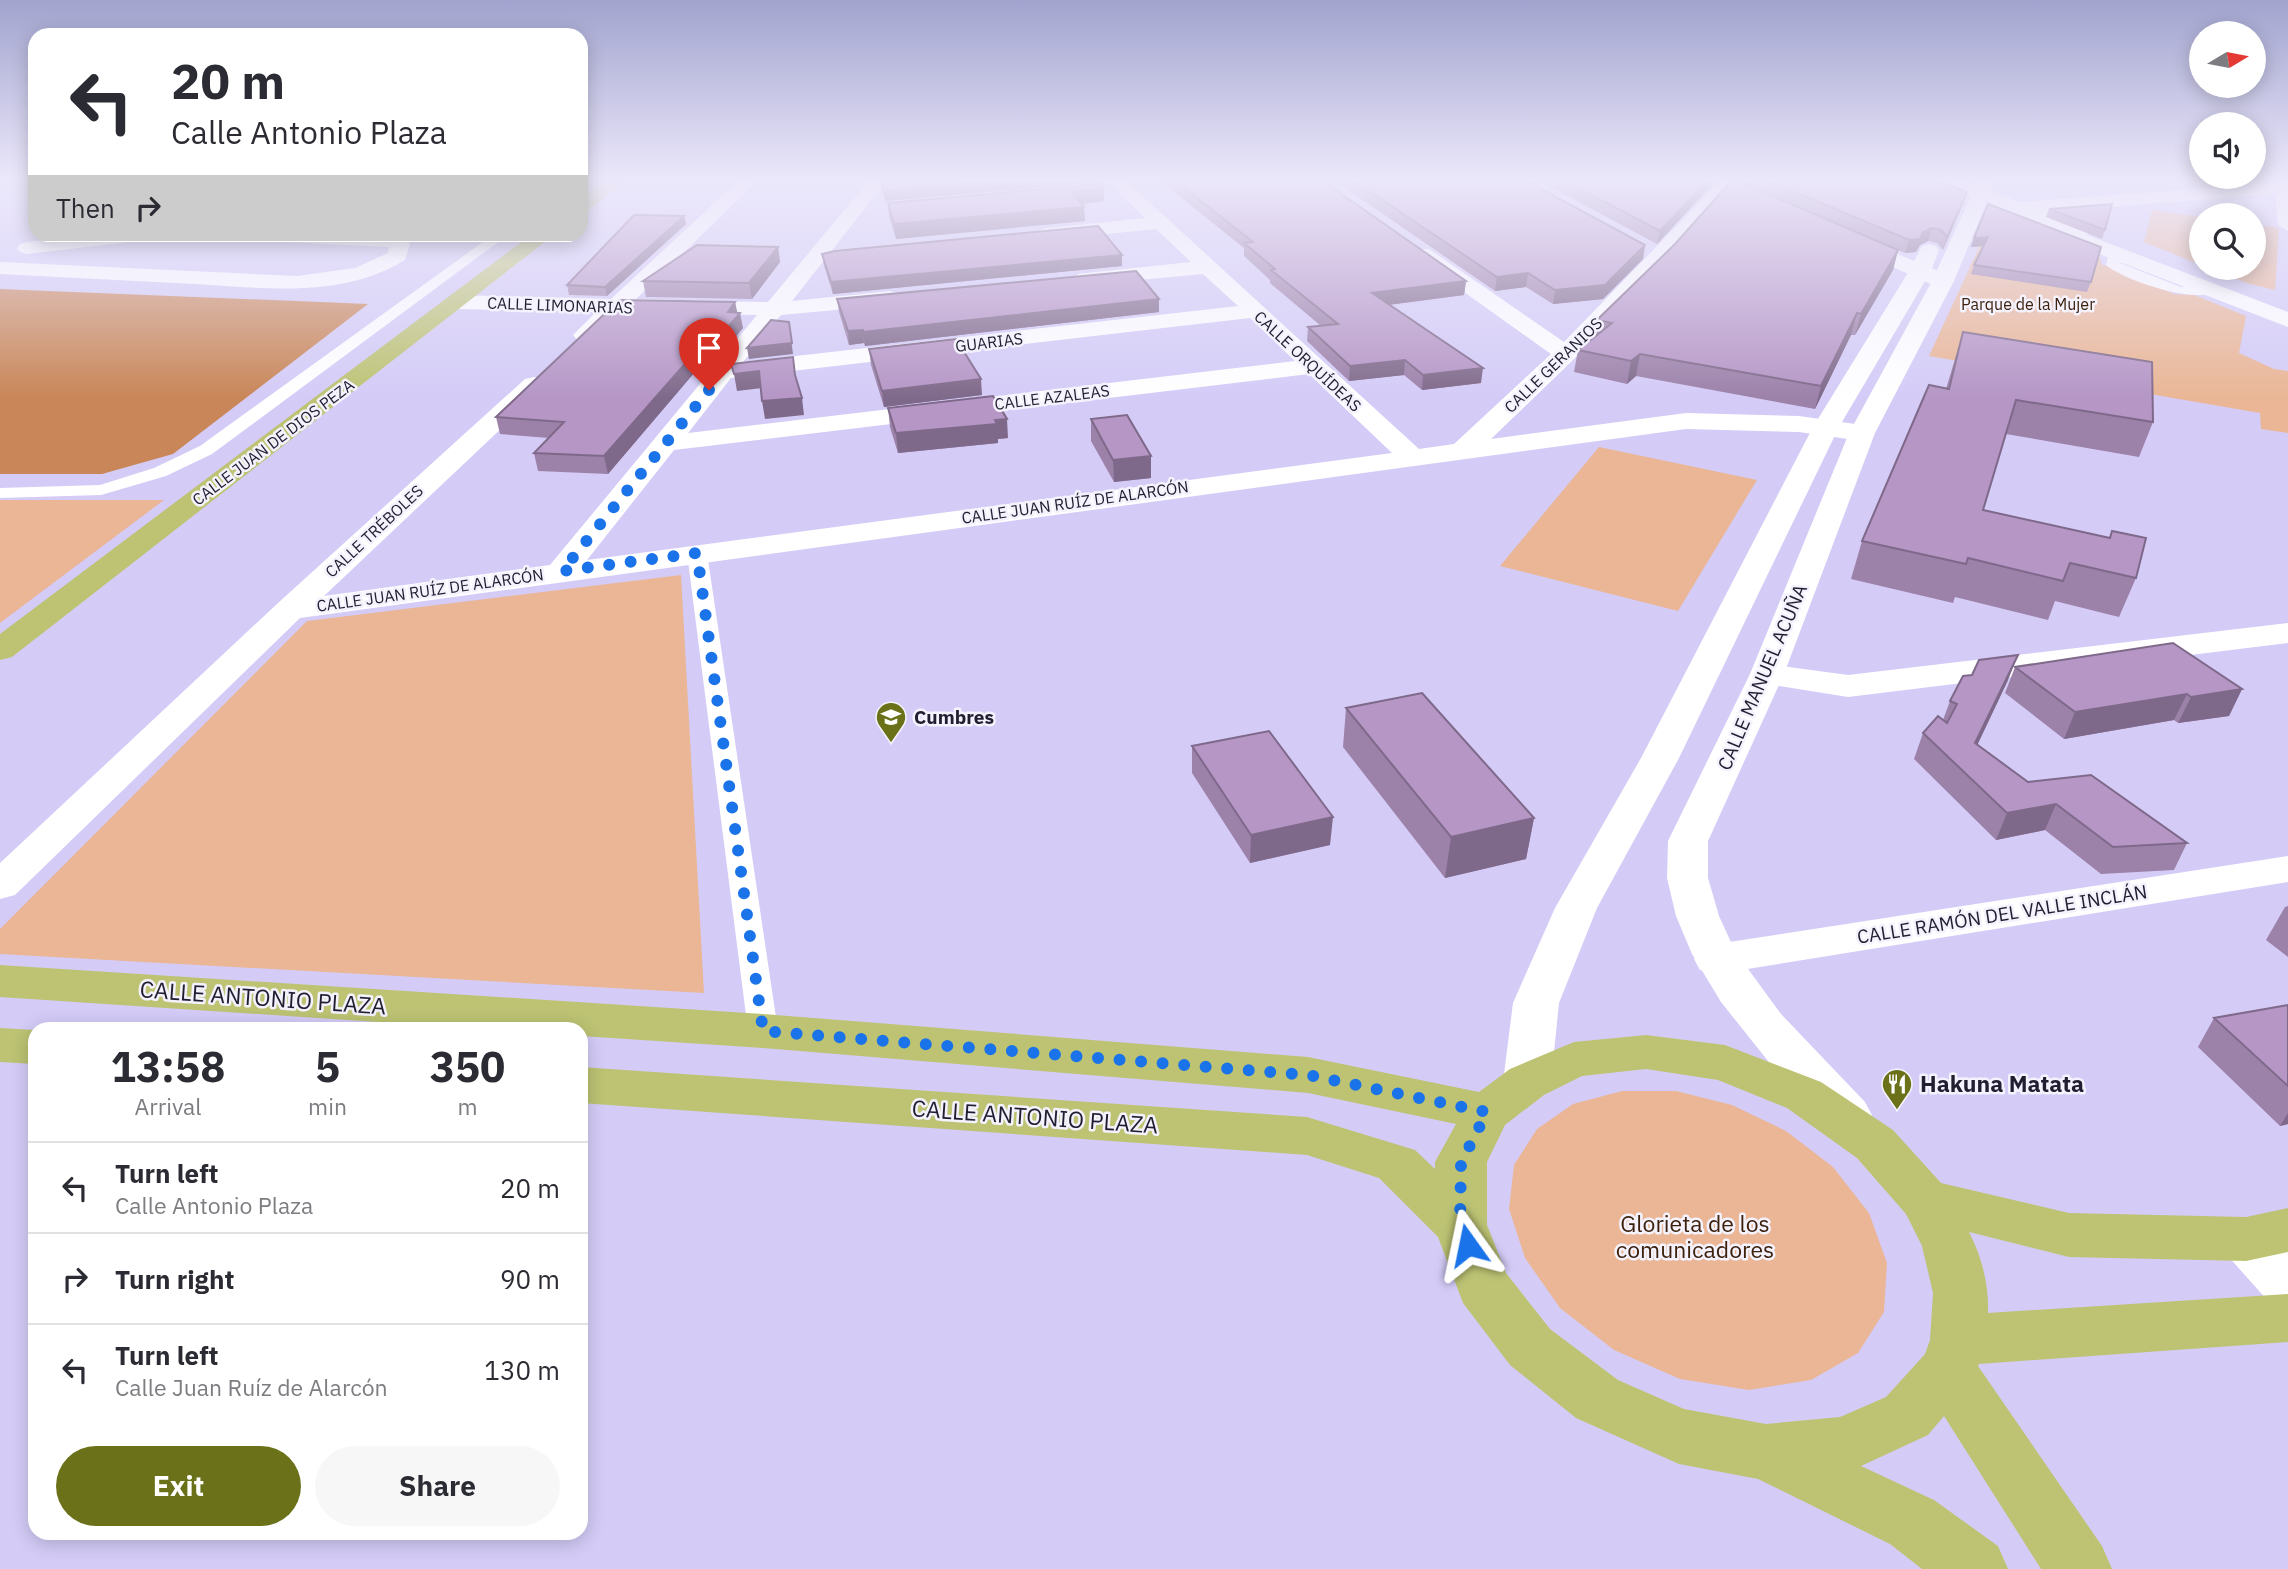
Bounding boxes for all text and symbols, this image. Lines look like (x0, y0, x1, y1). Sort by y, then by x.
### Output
north arrow (2189, 21, 2266, 98)
map controls (2189, 21, 2266, 280)
text: 20 m (171, 49, 285, 112)
icon: left (56, 56, 147, 147)
text: Calle Antonio Plaza (171, 111, 447, 153)
button: sound (2189, 112, 2266, 189)
icon: right (129, 189, 167, 227)
text: Then (56, 191, 115, 225)
button: search (2189, 203, 2266, 280)
street label: CALLE LIMONARIAS (487, 292, 633, 318)
park label: Parque de la Mujer (1961, 294, 2095, 314)
street label: CALLE ORQUÍDEAS (1250, 306, 1366, 416)
street label: CALLE GERANIOS (1500, 313, 1606, 417)
pin (679, 318, 739, 390)
street label: GUARIAS (954, 328, 1024, 356)
icon: arrive (690, 329, 728, 367)
street label: CALLE JUAN DE DIOS PEZA (188, 375, 358, 509)
street label: CALLE AZALEAS (993, 380, 1111, 414)
street label: CALLE JUAN RUÍZ DE ALARCÓN (960, 475, 1190, 528)
street label: CALLE TRÉBOLES (320, 480, 427, 581)
street label: CALLE JUAN RUÍZ DE ALARCÓN (315, 563, 545, 616)
street label: CALLE MANUEL ACUÑA (1712, 580, 1812, 774)
school or university icon: Cumbres (874, 700, 908, 744)
place label: Cumbres (914, 705, 994, 729)
street label: CALLE RAMÓN DEL VALLE INCLÁN (1855, 879, 2149, 949)
street label: CALLE ANTONIO PLAZA (139, 973, 387, 1021)
text: 13:58 (111, 1039, 225, 1094)
text: 5 (315, 1039, 340, 1094)
text: 350 (430, 1039, 505, 1094)
restaurant icon: Hakuna Matata (1880, 1067, 1914, 1111)
place label: Hakuna Matata (1920, 1068, 2084, 1098)
text: Arrival (135, 1091, 202, 1121)
text: min (308, 1091, 347, 1121)
text: m (457, 1091, 478, 1121)
street label: CALLE ANTONIO PLAZA (911, 1092, 1159, 1140)
text: Turn left (115, 1156, 218, 1190)
icon: left (56, 1169, 94, 1207)
text: 20 m (500, 1171, 560, 1205)
text: Calle Antonio Plaza (115, 1190, 313, 1220)
position arrow (1431, 1208, 1505, 1282)
park label: Glorieta de los comunicadores (1616, 1208, 1774, 1264)
icon: right (56, 1260, 94, 1298)
text: Turn right (115, 1262, 234, 1296)
text: 90 m (500, 1262, 560, 1296)
text: Turn left (115, 1338, 218, 1372)
icon: left (56, 1351, 94, 1389)
text: 130 m (484, 1353, 560, 1387)
text: Calle Juan Ruíz de Alarcón (115, 1372, 388, 1402)
button: Exit (56, 1446, 301, 1526)
button: Share (315, 1446, 560, 1526)

